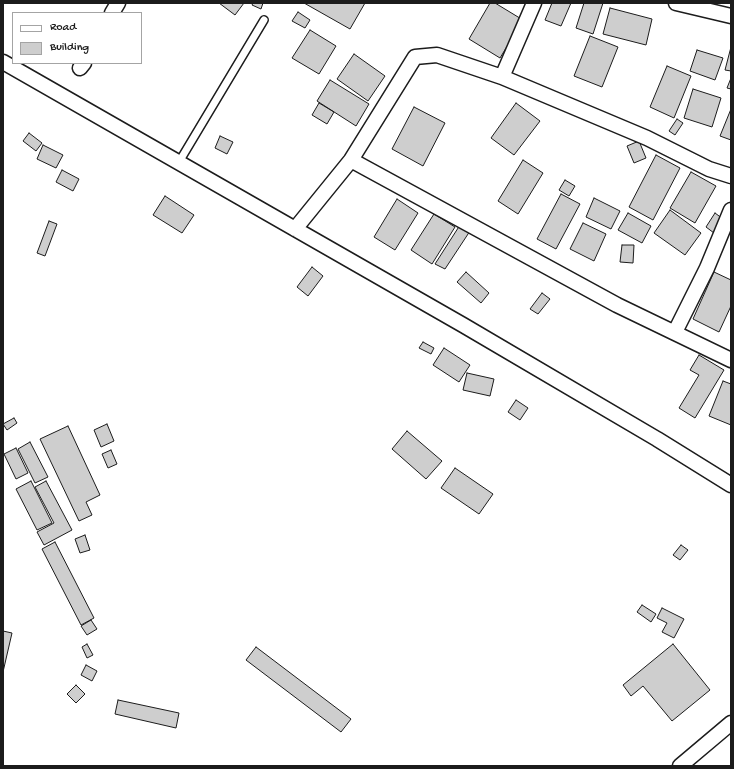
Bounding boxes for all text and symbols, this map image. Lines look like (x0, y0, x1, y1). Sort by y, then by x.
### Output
legend (12, 12, 142, 64)
text: Road (50, 21, 76, 35)
text: Building (50, 41, 89, 55)

